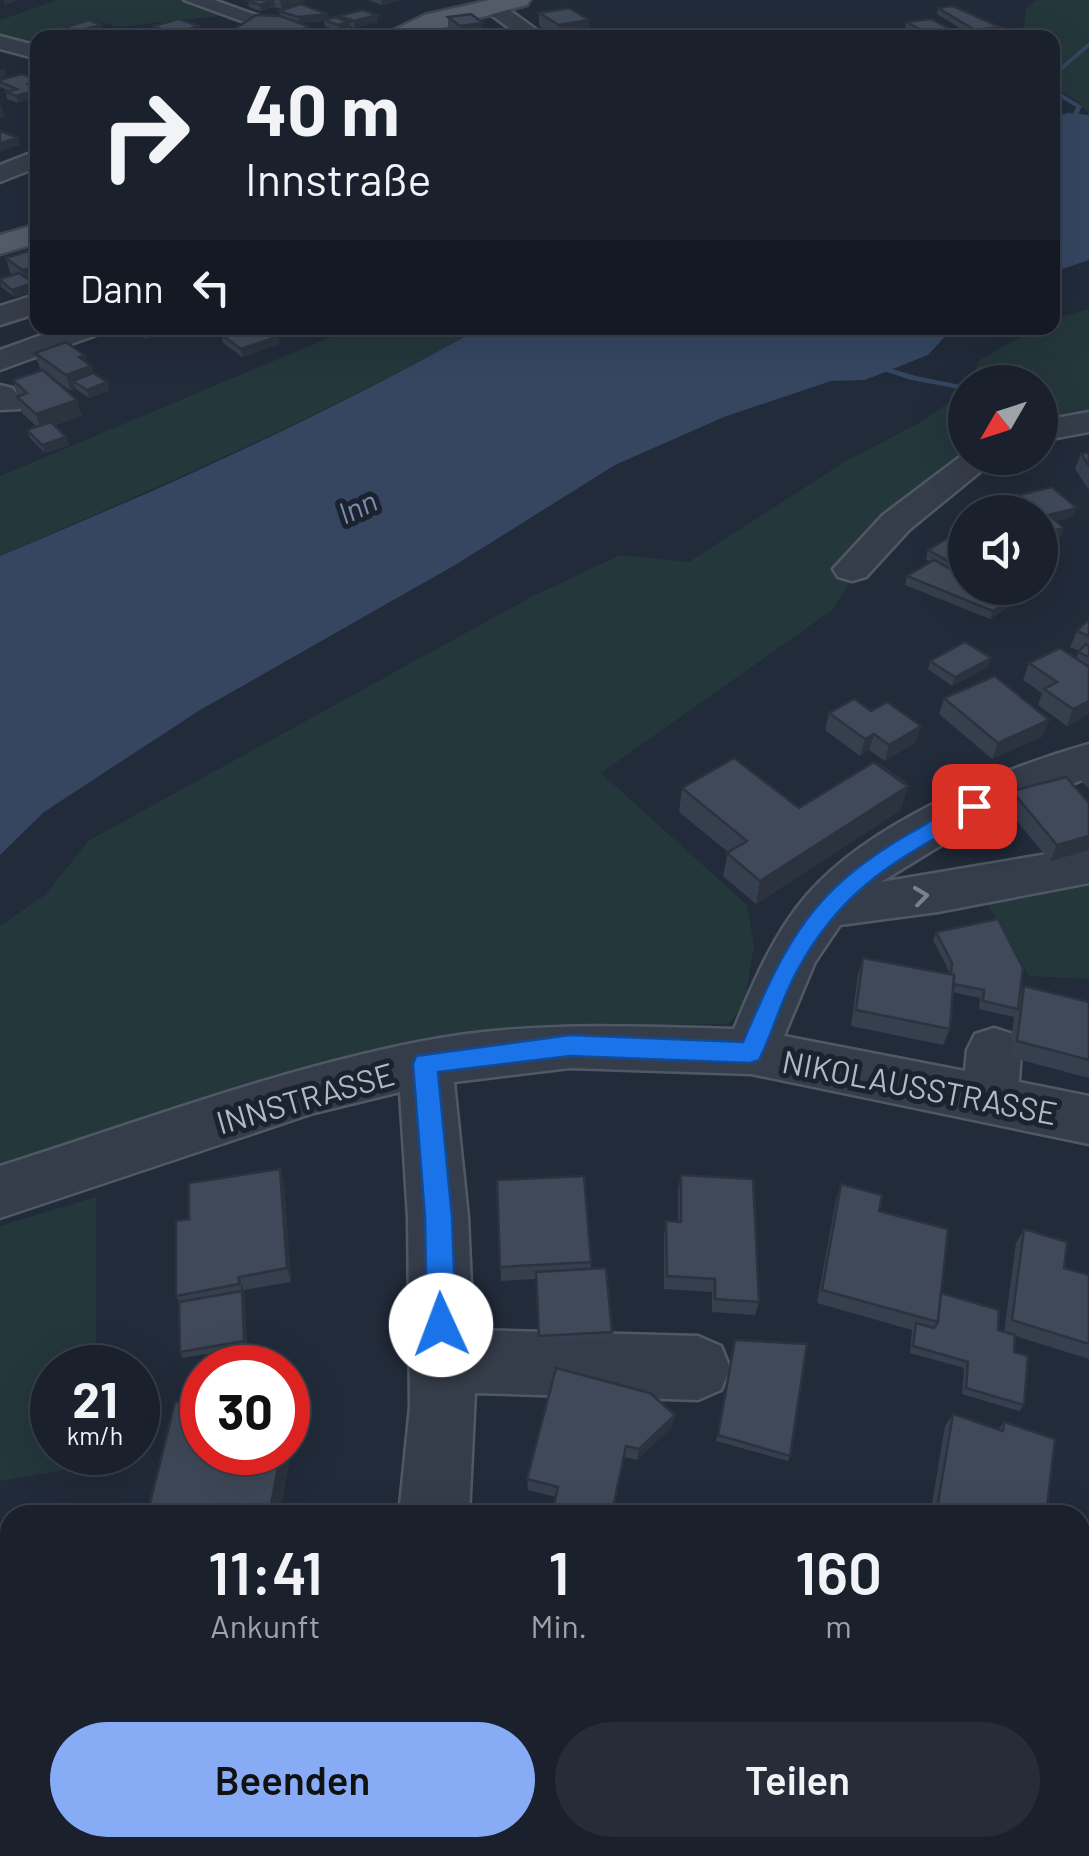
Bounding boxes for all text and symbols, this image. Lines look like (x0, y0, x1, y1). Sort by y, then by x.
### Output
text: 40 m (245, 66, 400, 150)
icon: right (80, 70, 210, 200)
text: Innstraße (245, 151, 431, 205)
icon: left (184, 260, 239, 315)
text: Dann (80, 265, 164, 311)
north arrow (948, 365, 1058, 475)
map controls (948, 365, 1058, 605)
water label: Inn (332, 481, 382, 531)
button: sound (948, 495, 1058, 605)
pin (932, 764, 1017, 849)
icon: arrive (947, 779, 1002, 834)
one-way arrow (914, 886, 930, 907)
street label: NIKOLAUSSTRASSE (779, 1041, 1061, 1131)
street label: INNSTRASSE (212, 1054, 398, 1140)
position arrow (389, 1273, 493, 1377)
speed limit sign: 30 (180, 1345, 310, 1475)
text: 21 (72, 1368, 118, 1428)
text: km/h (67, 1420, 123, 1450)
text: 11:41 (208, 1535, 323, 1607)
text: 1 (548, 1535, 569, 1607)
text: 160 (795, 1535, 882, 1607)
text: Ankunft (210, 1606, 320, 1644)
text: Min. (531, 1606, 587, 1644)
text: m (825, 1606, 852, 1644)
button: Beenden (50, 1722, 535, 1837)
button: Teilen (555, 1722, 1040, 1837)

